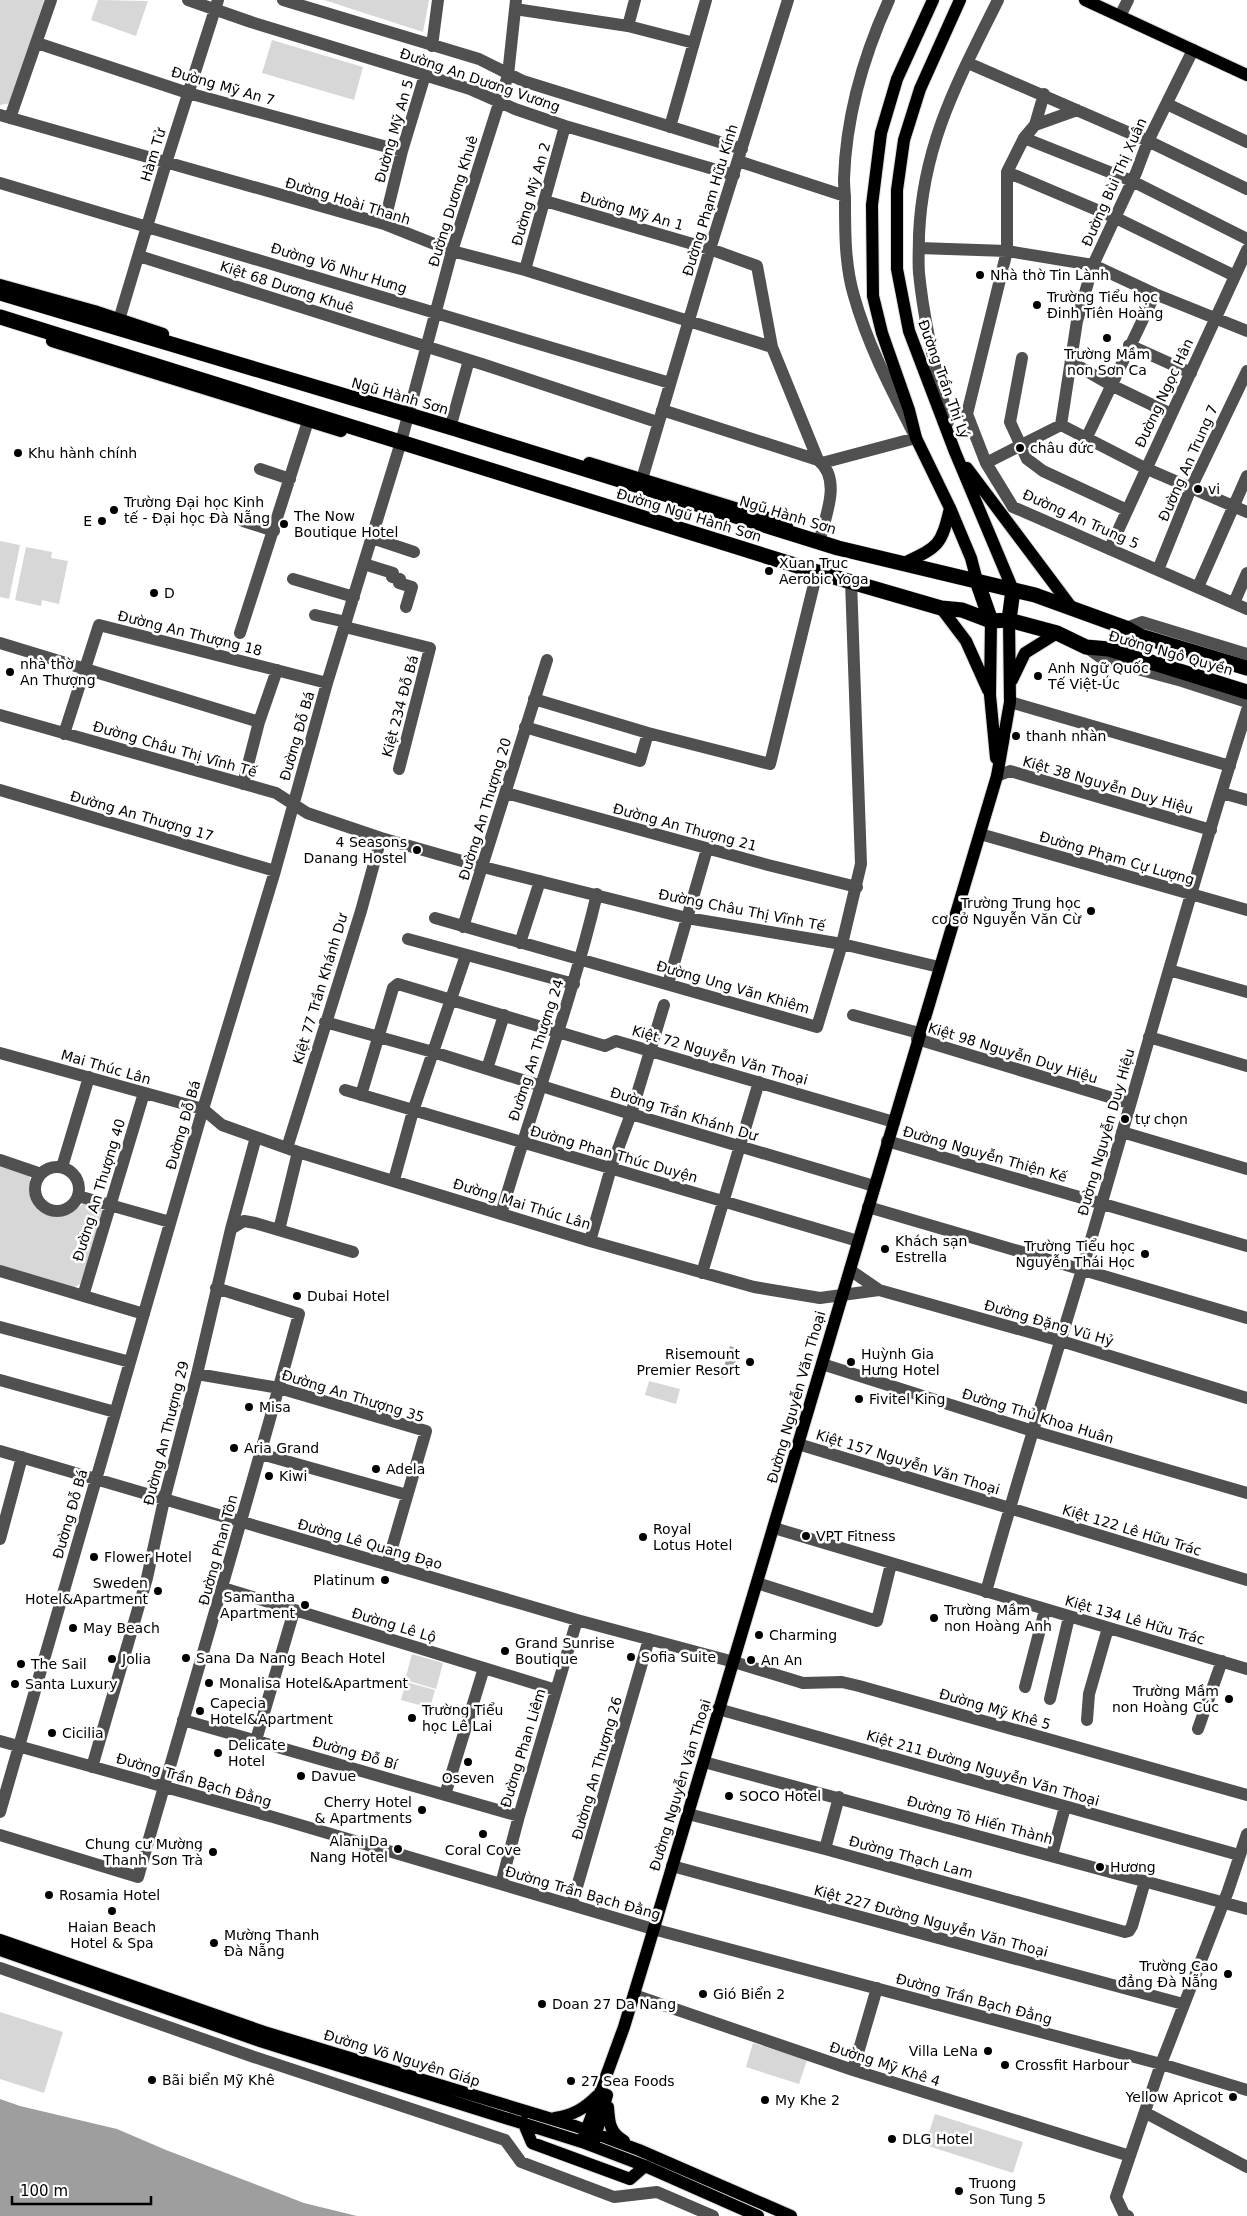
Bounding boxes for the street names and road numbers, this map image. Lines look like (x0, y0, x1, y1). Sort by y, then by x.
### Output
street label: Đường An Dương Vương (398, 45, 562, 115)
street label: Đường Mỹ An 7 (169, 64, 277, 108)
street label: Đường Mỹ An 5 (372, 77, 416, 185)
street label: Đường Bùi Thị Xuân (1078, 115, 1150, 249)
street label: Đường Phạm Hữu Kính (679, 122, 741, 278)
street label: Hàm Tử (137, 125, 169, 183)
street label: Đường Dương Khuê (425, 133, 481, 269)
street label: Đường Mỹ An 2 (509, 140, 553, 248)
street label: Đường Hoài Thanh (283, 174, 413, 228)
street label: Đường Mỹ An 1 (578, 189, 686, 233)
street label: Đường Võ Như Hưng (269, 240, 409, 296)
street label: Kiệt 68 Dương Khuê (218, 258, 356, 316)
street label: Đường Trần Thị Lý (915, 317, 973, 441)
street label: Đường Ngọc Hân (1132, 336, 1196, 450)
street label: Ngũ Hành Sơn (350, 374, 450, 418)
street label: Đường An Trung 7 (1155, 402, 1221, 524)
street label: Đường Ngũ Hành Sơn (615, 485, 763, 545)
street label: Đường An Trung 5 (1020, 486, 1142, 552)
street label: Ngũ Hành Sơn (738, 493, 838, 537)
street label: Đường An Thượng 18 (116, 607, 264, 659)
street label: Đường Ngô Quyền (1107, 628, 1235, 678)
street label: Kiệt 234 Đỗ Bá (379, 653, 421, 759)
street label: Đường Đỗ Bá (277, 689, 317, 783)
street label: Đường Châu Thị Vĩnh Tế (91, 718, 259, 780)
street label: Đường An Thượng 20 (456, 736, 514, 882)
street label: Kiệt 38 Nguyễn Duy Hiệu (1021, 753, 1195, 817)
street label: Đường An Thượng 17 (69, 788, 215, 844)
street label: Đường An Thượng 21 (611, 800, 759, 854)
street label: Đường Phạm Cự Lượng (1038, 828, 1196, 888)
street label: Đường Châu Thị Vĩnh Tế (657, 886, 827, 934)
street label: Kiệt 77 Trần Khánh Dư (289, 911, 351, 1066)
street label: Đường Ung Văn Khiêm (655, 957, 811, 1017)
street label: Đường An Thượng 24 (505, 977, 567, 1123)
street label: Kiệt 98 Nguyễn Duy Hiệu (926, 1020, 1100, 1086)
street label: Kiệt 72 Nguyễn Văn Thoại (630, 1022, 810, 1088)
street label: Mai Thúc Lân (59, 1047, 153, 1087)
street label: Đường Nguyễn Duy Hiệu (1074, 1047, 1138, 1217)
street label: Đường Đỗ Bá (163, 1078, 203, 1172)
street label: Đường Trần Khánh Dư (608, 1084, 761, 1144)
street label: Đường An Thượng 40 (70, 1117, 128, 1263)
street label: Đường Phan Thúc Duyện (528, 1122, 700, 1186)
street label: Đường Nguyễn Thiện Kế (901, 1123, 1069, 1185)
street label: Đường Mai Thúc Lân (451, 1175, 593, 1233)
street label: Đường Đặng Vũ Hỷ (982, 1297, 1116, 1349)
street label: Đường Nguyễn Văn Thoại (764, 1309, 828, 1485)
street label: Đường An Thượng 29 (140, 1359, 192, 1507)
street label: Đường An Thượng 35 (280, 1367, 426, 1425)
street label: Đường Thủ Khoa Huân (960, 1385, 1116, 1447)
street label: Kiệt 157 Nguyễn Văn Thoại (814, 1426, 1002, 1498)
street label: Đường Đỗ Bá (50, 1467, 90, 1561)
street label: Đường Phan Tôn (196, 1493, 240, 1607)
street label: Kiệt 122 Lê Hữu Trác (1060, 1501, 1204, 1559)
street label: Đường Lê Quang Đạo (296, 1516, 444, 1572)
street label: Kiệt 134 Lê Hữu Trác (1063, 1592, 1207, 1648)
street label: Đường Lê Lộ (350, 1605, 438, 1645)
street label: Đường Mỹ Khê 5 (937, 1685, 1053, 1733)
street label: Đường Phan Liêm (497, 1687, 549, 1809)
street label: Đường An Thượng 26 (569, 1694, 625, 1841)
street label: Đường Nguyễn Văn Thoại (646, 1697, 714, 1873)
street label: Kiệt 211 Đường Nguyễn Văn Thoại (865, 1727, 1101, 1809)
street label: Đường Đỗ Bí (311, 1733, 400, 1773)
street label: Đường Trần Bạch Đằng (114, 1750, 274, 1810)
street label: Đường Tô Hiến Thành (905, 1793, 1055, 1847)
street label: Đường Thạch Lam (847, 1833, 975, 1881)
street label: Đường Trần Bạch Đằng (503, 1863, 663, 1923)
street label: Kiệt 227 Đường Nguyễn Văn Thoại (812, 1882, 1050, 1960)
street label: Đường Trần Bạch Đằng (894, 1970, 1054, 2028)
street label: Đường Võ Nguyên Giáp (322, 2027, 482, 2089)
street label: Đường Mỹ Khê 4 (828, 2039, 942, 2089)

